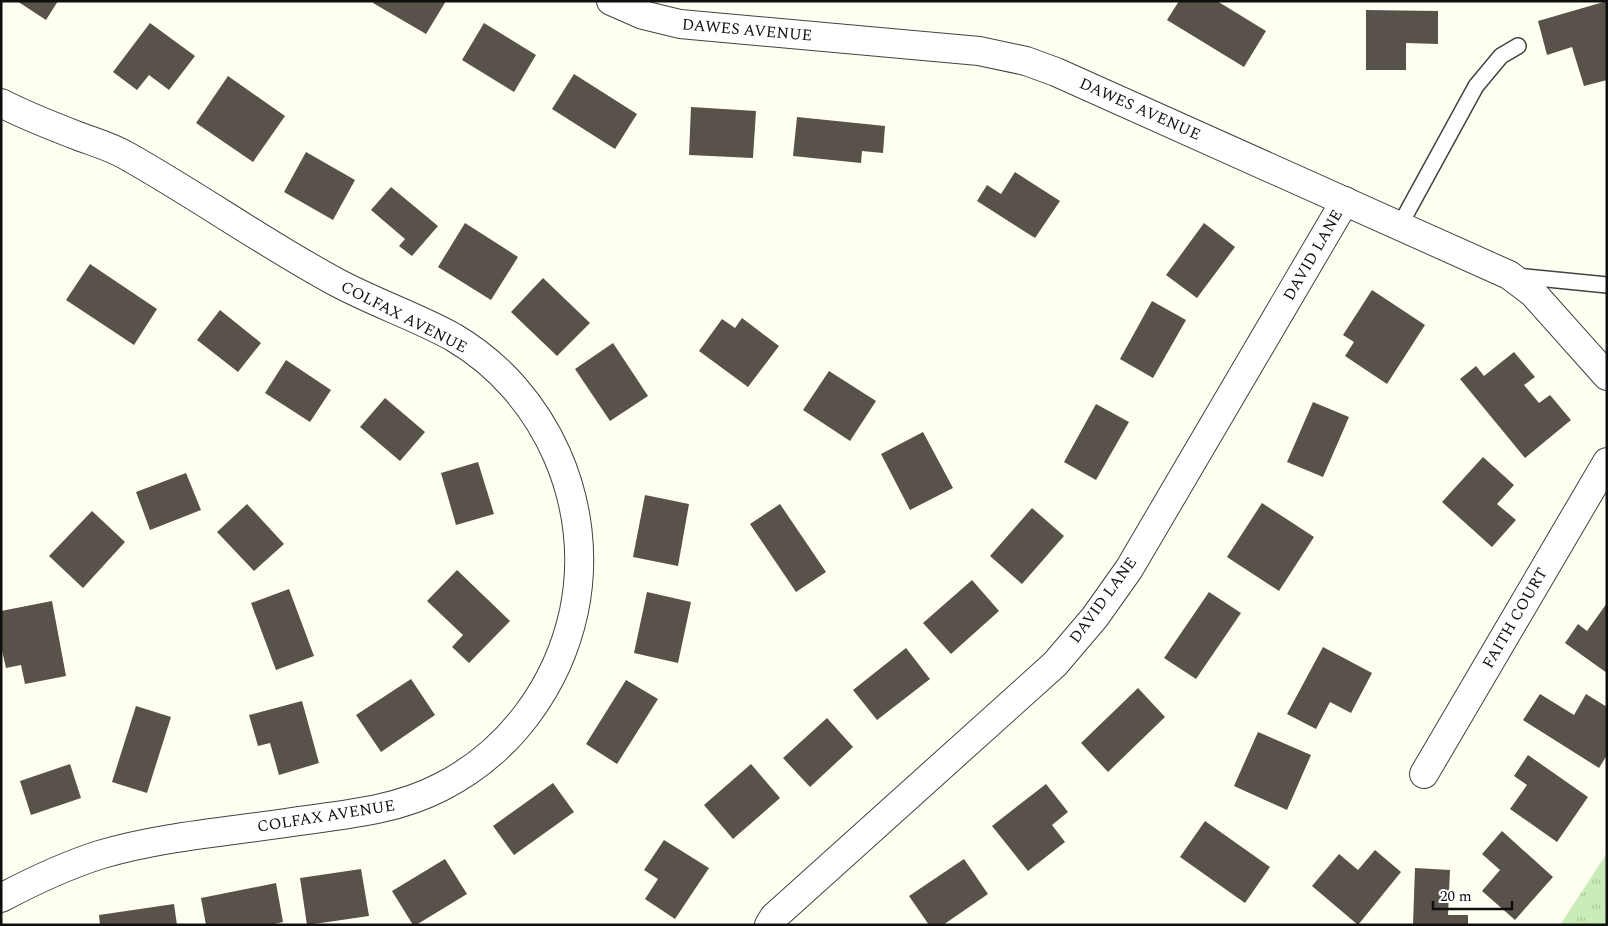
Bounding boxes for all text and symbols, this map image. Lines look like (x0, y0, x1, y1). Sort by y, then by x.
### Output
street label: DAWES AVENUE (681, 12, 813, 48)
street label: DAWES AVENUE (1075, 71, 1205, 147)
street label: DAVID LANE (1277, 205, 1349, 305)
street label: COLFAX AVENUE (337, 275, 471, 359)
street label: DAVID LANE (1063, 552, 1143, 648)
street label: FAITH COURT (1476, 563, 1554, 673)
street label: COLFAX AVENUE (255, 793, 397, 839)
scale bar (1433, 878, 1512, 910)
text: 20 m (1440, 885, 1472, 908)

